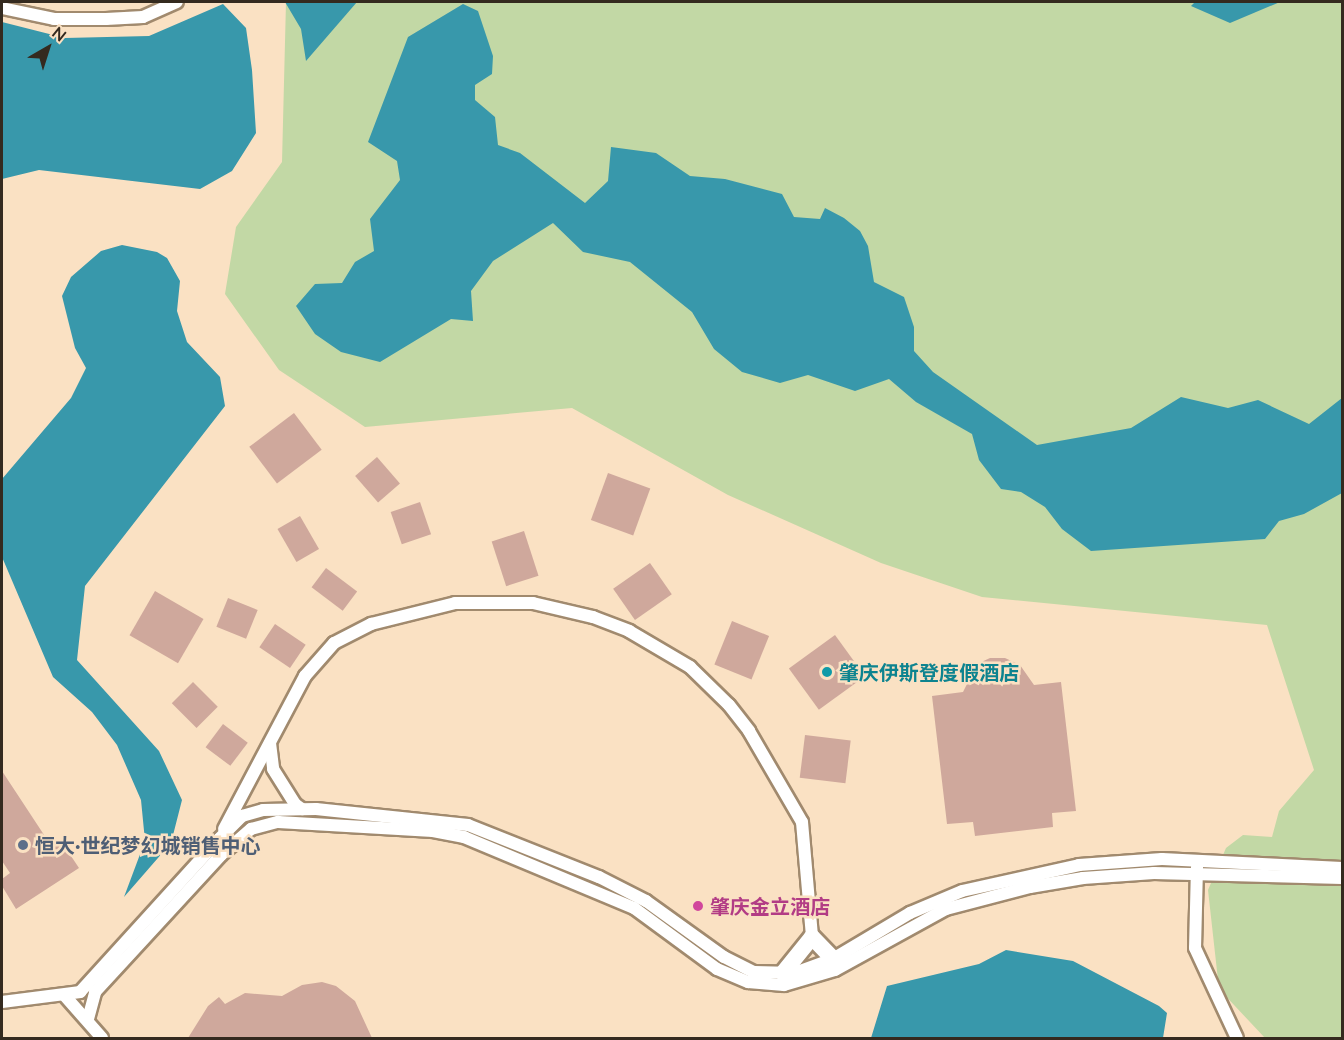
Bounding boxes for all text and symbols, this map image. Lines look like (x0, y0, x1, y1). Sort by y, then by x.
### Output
north arrow (18, 18, 78, 78)
text: N (49, 22, 70, 45)
place label: 肇庆伊斯登度假酒店 (839, 660, 1019, 684)
marker: 肇庆伊斯登度假酒店 (820, 665, 834, 679)
place label: 恒大·世纪梦幻城销售中心 (35, 833, 260, 857)
marker: 恒大·世纪梦幻城销售中心 (16, 838, 30, 852)
place label: 肇庆金立酒店 (710, 894, 830, 918)
marker: 肇庆金立酒店 (691, 899, 705, 913)

